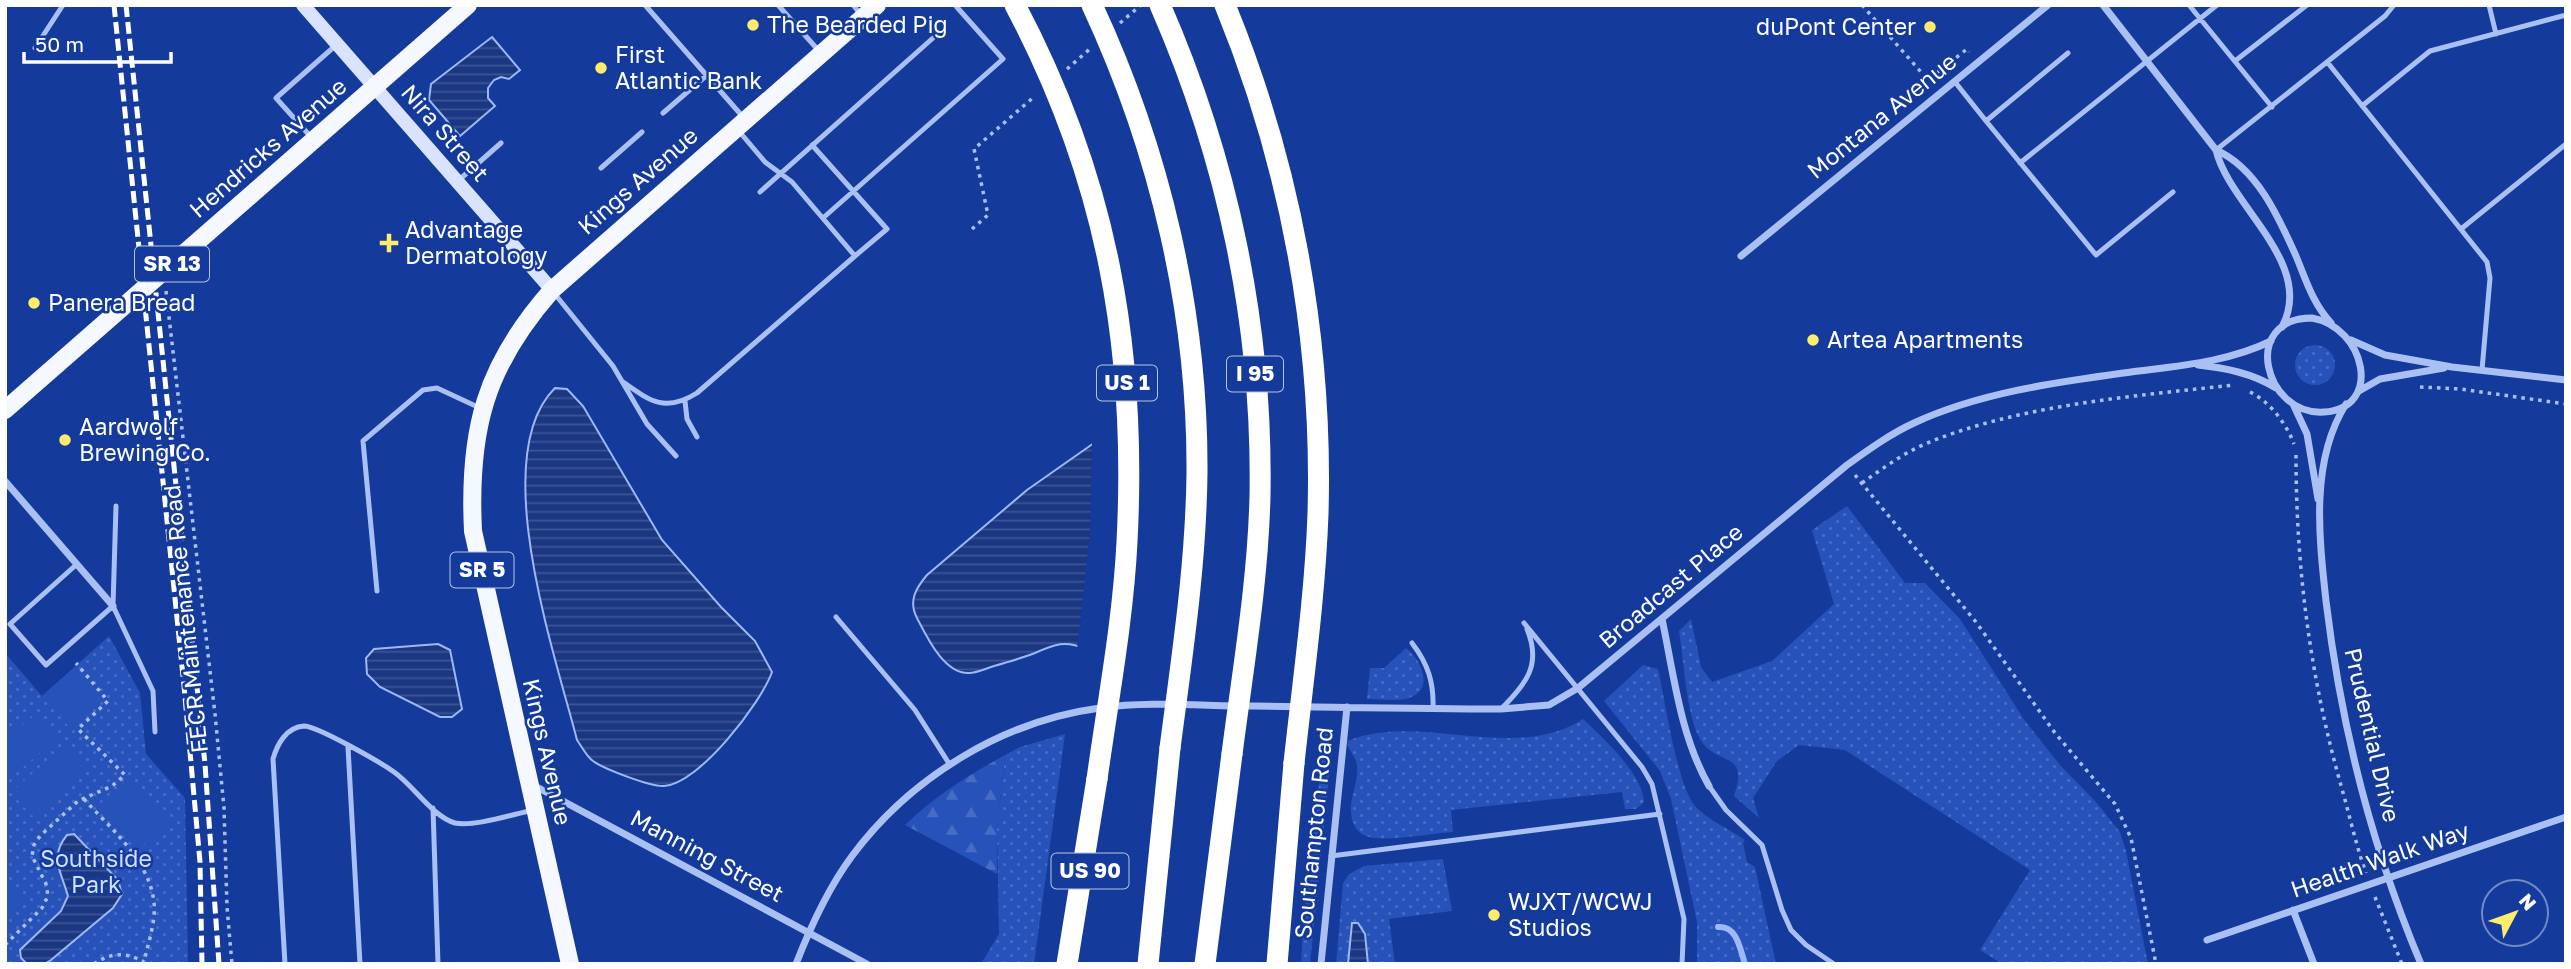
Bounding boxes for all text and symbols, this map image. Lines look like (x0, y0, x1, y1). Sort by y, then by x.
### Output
place label: The Bearded Pig (767, 10, 948, 38)
place label: duPont Center (1756, 12, 1916, 40)
marker: The Bearded Pig (745, 17, 761, 33)
marker: duPont Center (1922, 19, 1938, 35)
scale bar (24, 21, 172, 65)
text: 50 m (35, 31, 84, 57)
place label: First Atlantic Bank (615, 40, 762, 94)
street label: Montana Avenue (1801, 47, 1962, 184)
marker: First Atlantic Bank (593, 60, 609, 76)
street label: Hendricks Avenue (183, 71, 352, 223)
street label: Nira Street (396, 78, 495, 187)
street label: Kings Avenue (572, 121, 703, 240)
place label: Advantage Dermatology (405, 215, 548, 269)
marker: Advantage Dermatology (379, 233, 399, 253)
road number: SR 13 (135, 246, 209, 282)
place label: Panera Bread (48, 288, 195, 316)
marker: Panera Bread (26, 295, 42, 311)
place label: Artea Apartments (1827, 325, 2023, 353)
marker: Artea Apartments (1805, 332, 1821, 348)
road number: I 95 (1227, 356, 1283, 392)
road number: US 1 (1097, 366, 1157, 400)
place label: Aardwolf Brewing Co. (79, 412, 211, 466)
marker: Aardwolf Brewing Co. (57, 432, 73, 448)
street label: FECR Maintenance Road (157, 484, 213, 754)
street label: Broadcast Place (1593, 517, 1748, 654)
road number: SR 5 (450, 552, 514, 588)
street label: Prudential Drive (2339, 645, 2407, 825)
street label: Kings Avenue (518, 676, 578, 828)
street label: Southampton Road (1288, 726, 1338, 940)
street label: Manning Street (626, 803, 789, 907)
street label: Health Walk Way (2287, 815, 2473, 903)
park label: Southside Park (40, 844, 152, 898)
road number: US 90 (1052, 854, 1128, 888)
north arrow (2480, 878, 2550, 948)
place label: WJXT/WCWJ Studios (1508, 887, 1653, 941)
text: N (2515, 889, 2542, 915)
marker: WJXT/WCWJ Studios (1486, 907, 1502, 923)

